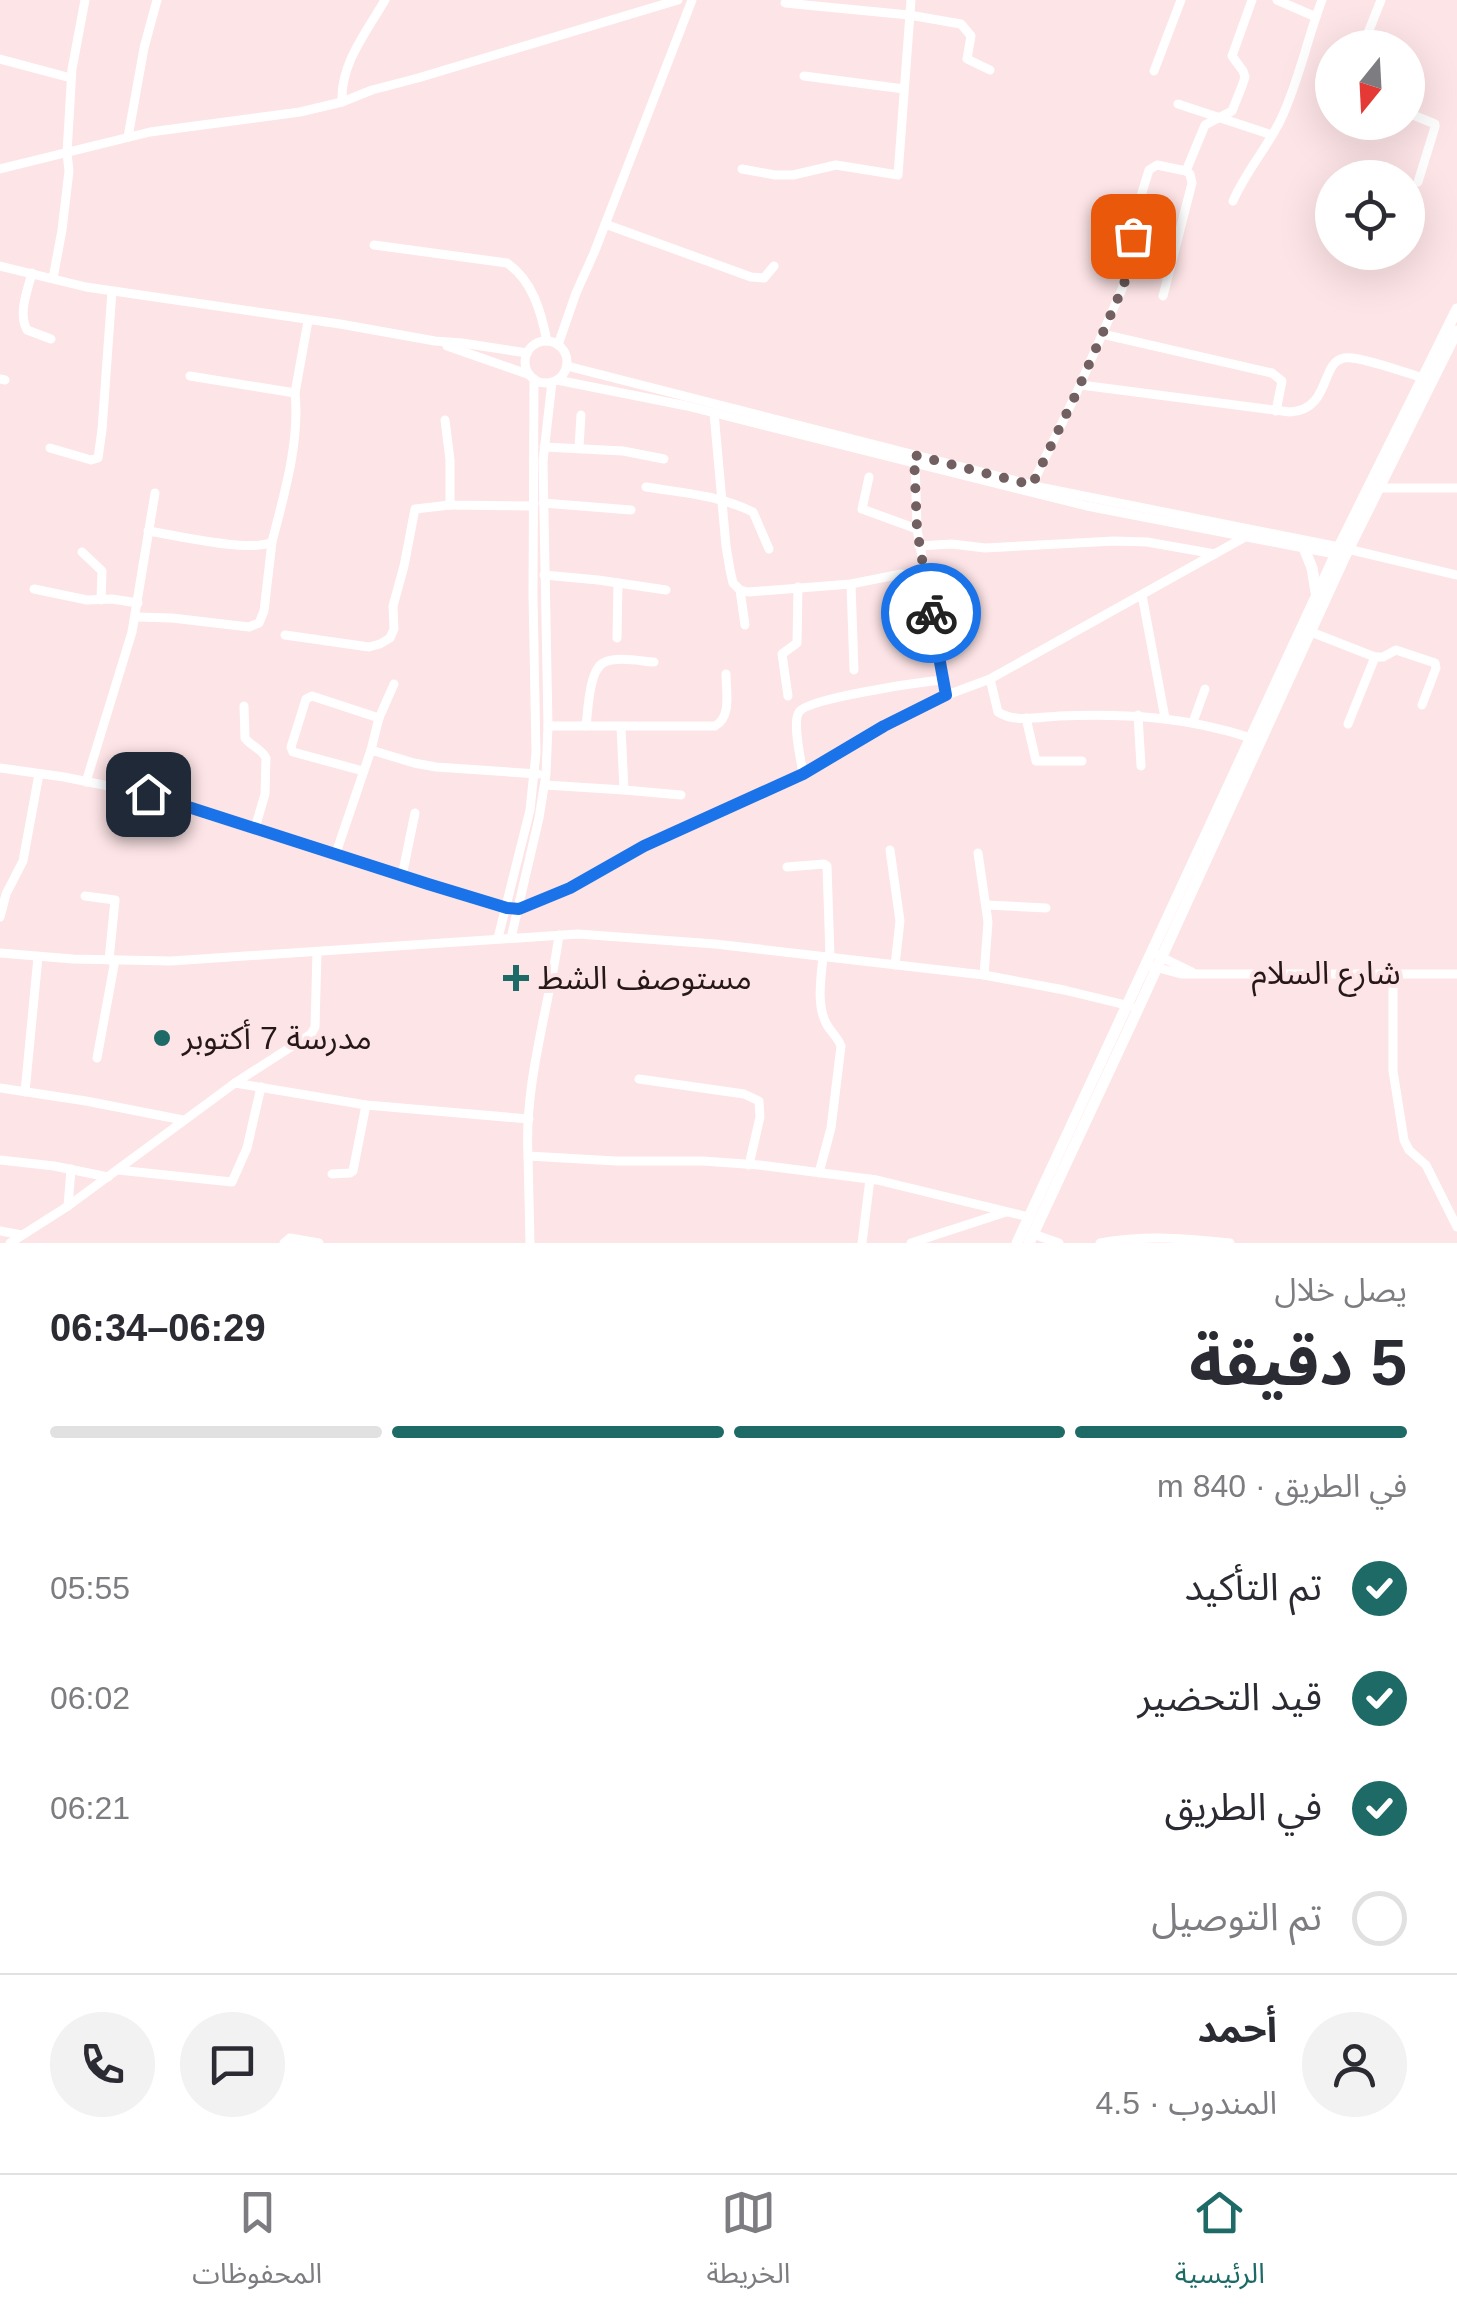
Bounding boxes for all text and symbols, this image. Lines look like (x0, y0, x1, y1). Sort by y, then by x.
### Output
north arrow (1315, 30, 1425, 140)
map controls (1315, 30, 1425, 270)
button: locate (1315, 160, 1425, 270)
pin (1091, 194, 1176, 279)
icon: bag (1106, 209, 1161, 264)
courier (881, 563, 981, 663)
icon: bike (904, 586, 959, 641)
pin (106, 752, 191, 837)
icon: home (121, 767, 176, 822)
street label: شارع السلام (1251, 955, 1401, 997)
place label: مستوصف الشط (538, 960, 752, 997)
marker: مستوصف الشط (503, 965, 529, 991)
place label: مدرسة 7 أكتوبر (181, 1019, 372, 1057)
marker: مدرسة 7 أكتوبر (151, 1027, 173, 1049)
text: يصل خلال (1275, 1272, 1407, 1308)
text: 06:29–06:34 (50, 1307, 266, 1349)
text: 5 دقيقة (1189, 1326, 1407, 1399)
text: في الطريق · 840 m (1157, 1468, 1407, 1504)
icon: check (1352, 1561, 1407, 1616)
text: تم التأكيد (1185, 1566, 1322, 1608)
text: 05:55 (50, 1570, 130, 1606)
icon: check (1352, 1671, 1407, 1726)
text: قيد التحضير (1137, 1676, 1322, 1718)
text: 06:02 (50, 1680, 130, 1716)
icon: check (1352, 1781, 1407, 1836)
text: في الطريق (1165, 1786, 1322, 1828)
text: 06:21 (50, 1790, 130, 1826)
text: تم التوصيل (1151, 1896, 1322, 1938)
text: أحمد (1197, 2008, 1277, 2050)
button: phone (50, 2012, 155, 2117)
button: chat (180, 2012, 285, 2117)
button: person (1302, 2012, 1407, 2117)
text: المندوب · 4.5 (1096, 2085, 1277, 2121)
tab: المحفوظات (192, 2185, 322, 2304)
tab: الخريطة (707, 2185, 790, 2304)
tab: الرئيسية (1175, 2185, 1265, 2304)

